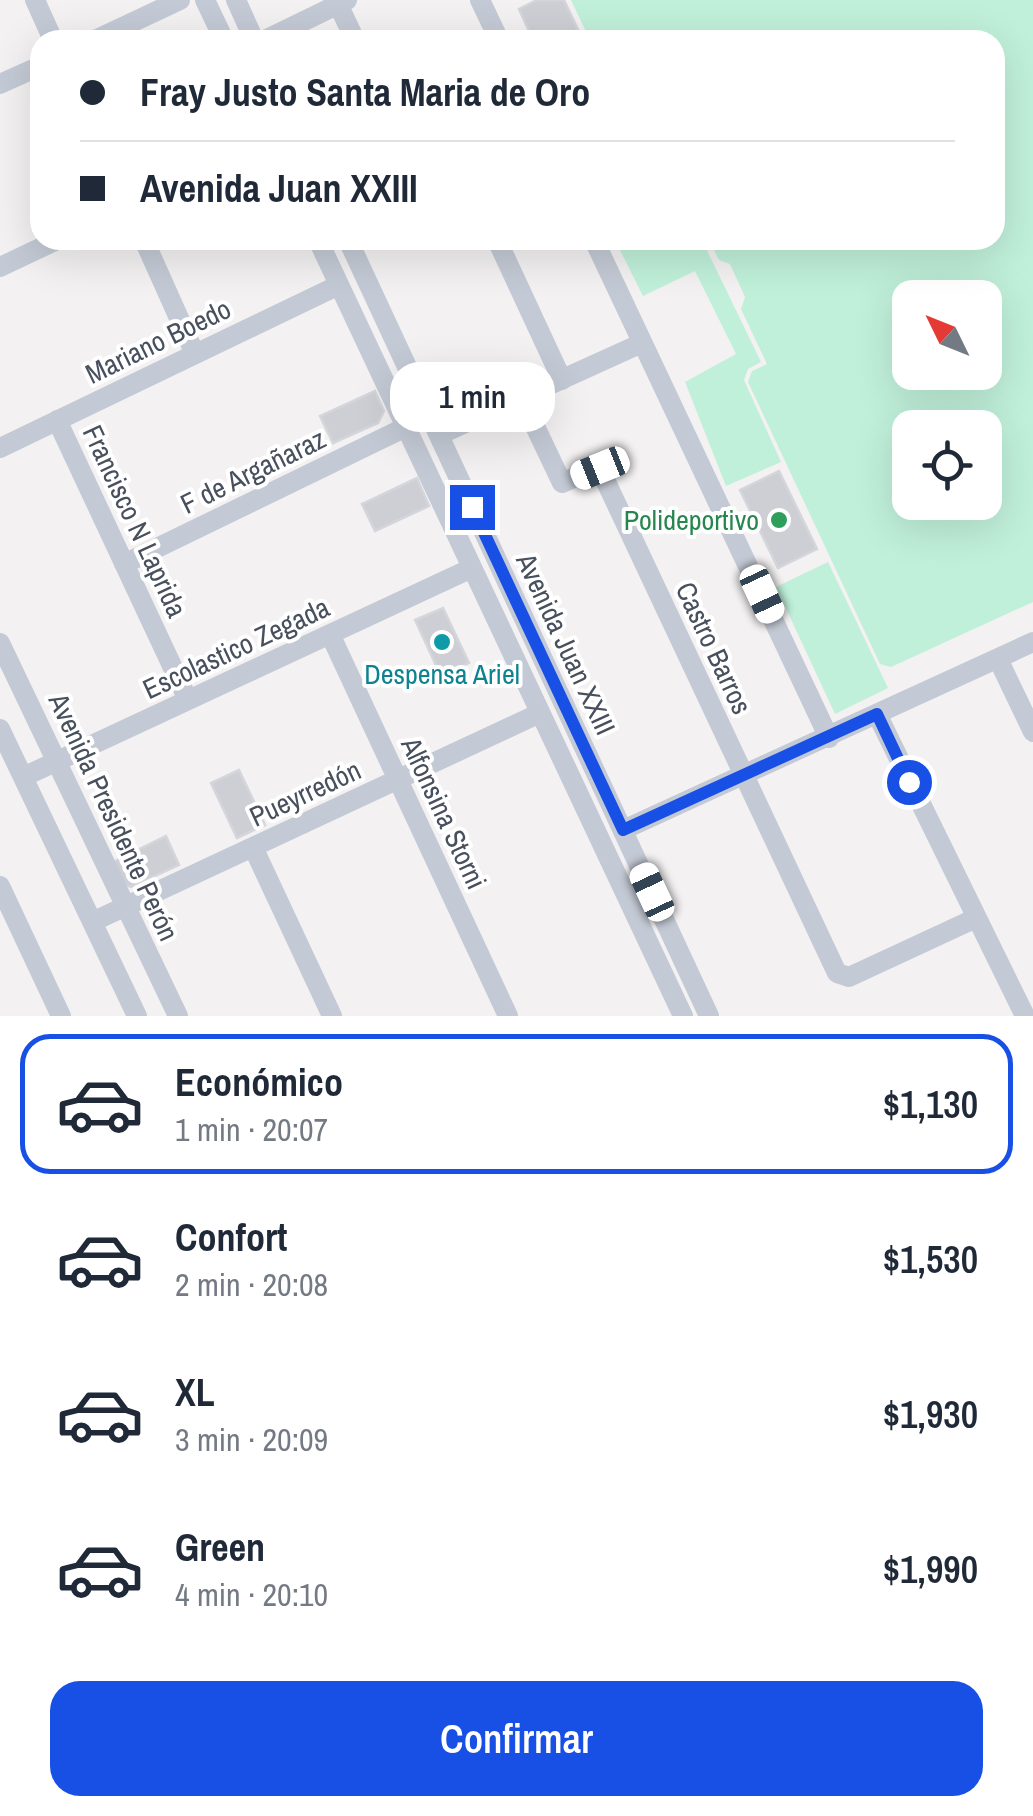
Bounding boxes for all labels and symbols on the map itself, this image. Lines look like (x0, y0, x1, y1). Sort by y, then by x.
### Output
north arrow (892, 280, 1002, 390)
street label: Mariano Boedo (79, 290, 237, 392)
callout: 1 min (390, 362, 554, 432)
street label: Francisco N Laprida (74, 419, 196, 624)
street label: F de Argañaraz (174, 420, 332, 522)
car (567, 443, 633, 493)
route end (450, 485, 495, 530)
place label: Polideportivo (624, 501, 759, 539)
marker: Polideportivo (768, 509, 790, 531)
street label: Avenida Juan XXIII (507, 546, 625, 741)
car (736, 560, 788, 628)
street label: Castro Barros (667, 576, 761, 720)
street label: Escolastico Zegada (137, 588, 336, 708)
marker: Despensa Ariel (431, 631, 453, 653)
place label: Despensa Ariel (364, 655, 520, 693)
street label: Avenida Presidente Perón (40, 686, 188, 947)
street label: Alfonsina Storni (392, 730, 496, 895)
street label: Pueyrredón (243, 751, 367, 835)
route start (887, 760, 932, 805)
car (626, 858, 678, 926)

